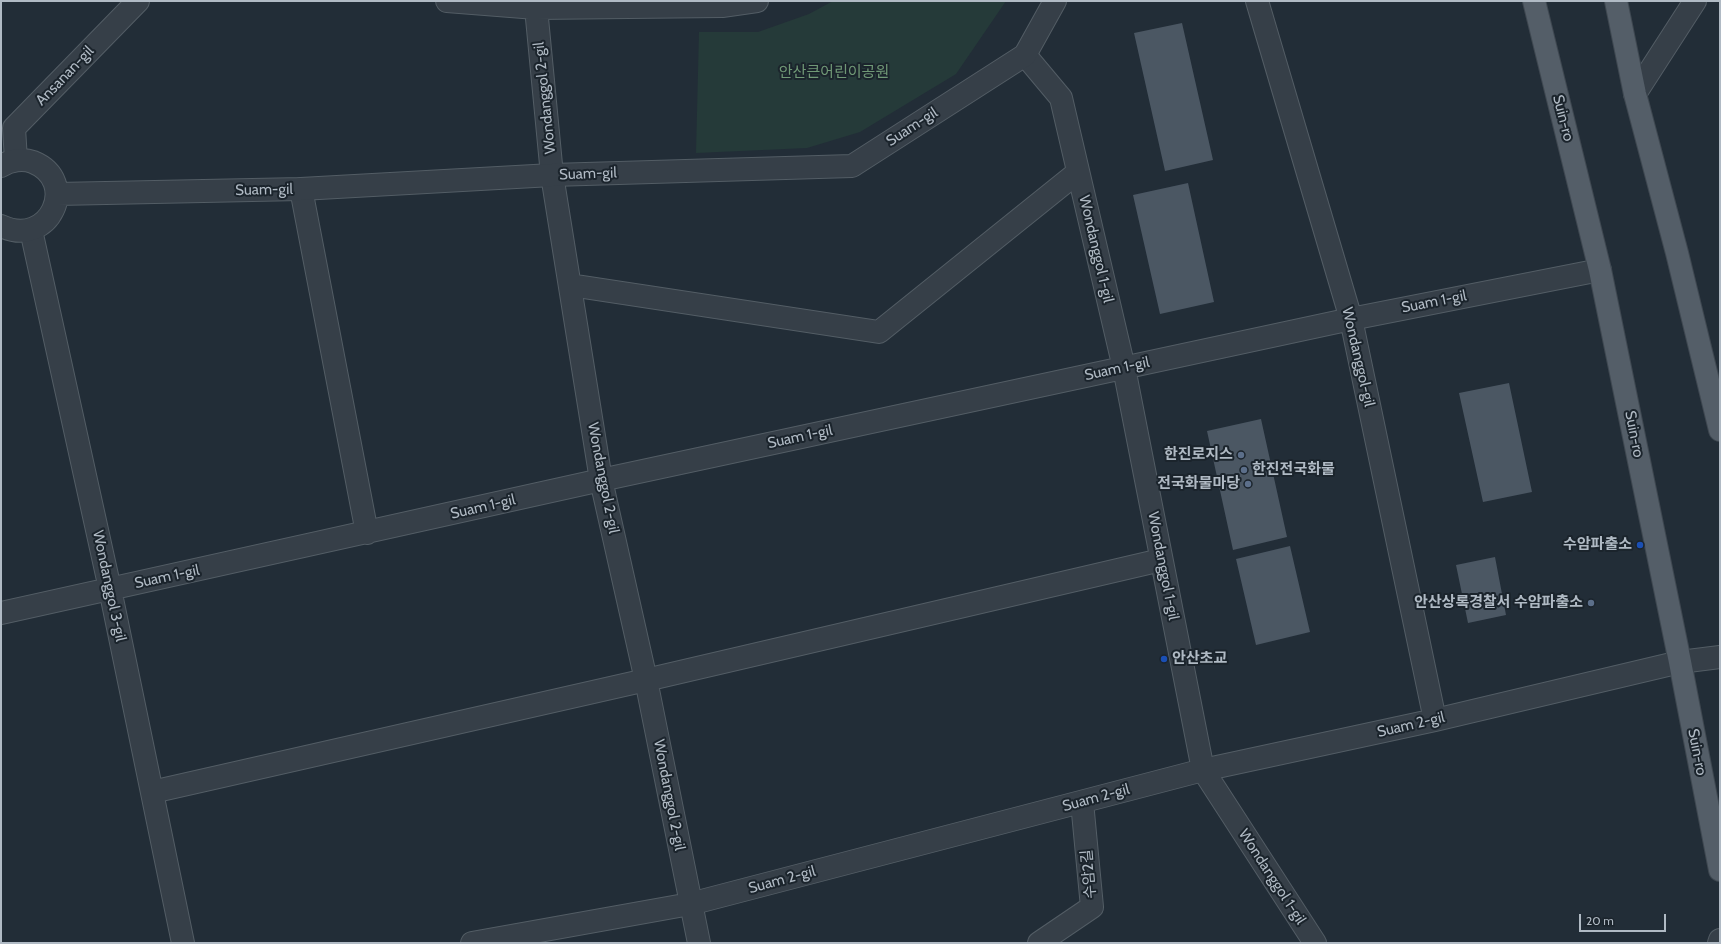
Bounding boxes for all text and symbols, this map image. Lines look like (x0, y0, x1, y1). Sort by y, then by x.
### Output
street label: Wondanggol 2-gil (530, 41, 560, 155)
street label: Ansanan-gil (32, 42, 98, 110)
park label: 안산큰어린이공원 (779, 64, 889, 82)
street label: Suin-ro (1549, 93, 1577, 143)
street label: Suam-gil (883, 104, 941, 150)
street label: Suam-gil (559, 164, 617, 184)
street label: Suam-gil (235, 180, 293, 200)
street label: Wondanggol 1-gil (1075, 193, 1117, 305)
street label: Suam 1-gil (1400, 287, 1468, 317)
street label: Wondanggol-gil (1338, 305, 1378, 409)
street label: Suam 1-gil (1083, 353, 1151, 385)
street label: Suin-ro (1621, 409, 1647, 459)
street label: Wondanggol 2-gil (583, 421, 623, 535)
street label: Suam 1-gil (766, 421, 834, 453)
place label: 한진로지스 (1164, 446, 1233, 464)
marker: 한진로지스 (1236, 450, 1246, 460)
place label: 한진전국화물 (1252, 461, 1335, 479)
marker: 한진전국화물 (1239, 465, 1249, 475)
place label: 전국화물마당 (1157, 475, 1240, 493)
marker: 전국화물마당 (1243, 479, 1253, 489)
street label: Suam 1-gil (449, 491, 517, 523)
street label: Wondanggol 1-gil (1144, 510, 1182, 622)
street label: Wondanggol 3-gil (88, 529, 130, 643)
place label: 수암파출소 (1563, 536, 1632, 554)
marker: 수암파출소 (1635, 540, 1645, 550)
street label: Suam 1-gil (133, 561, 201, 593)
place label: 안산상록경찰서 수암파출소 (1414, 594, 1583, 612)
marker: 안산상록경찰서 수암파출소 (1586, 598, 1596, 608)
place label: 안산초교 (1172, 650, 1227, 668)
marker: 안산초교 (1159, 654, 1169, 664)
street label: Suam 2-gil (1375, 708, 1447, 742)
street label: Suin-ro (1684, 727, 1710, 777)
street label: Wondanggol 2-gil (649, 738, 689, 852)
street label: Suam 2-gil (1060, 780, 1132, 816)
street label: Wondanggol 1-gil (1235, 826, 1309, 928)
street label: 수암2길 (1078, 849, 1100, 899)
street label: Suam 2-gil (746, 862, 818, 898)
scale bar (1581, 906, 1668, 932)
text: 20 m (1586, 913, 1614, 928)

